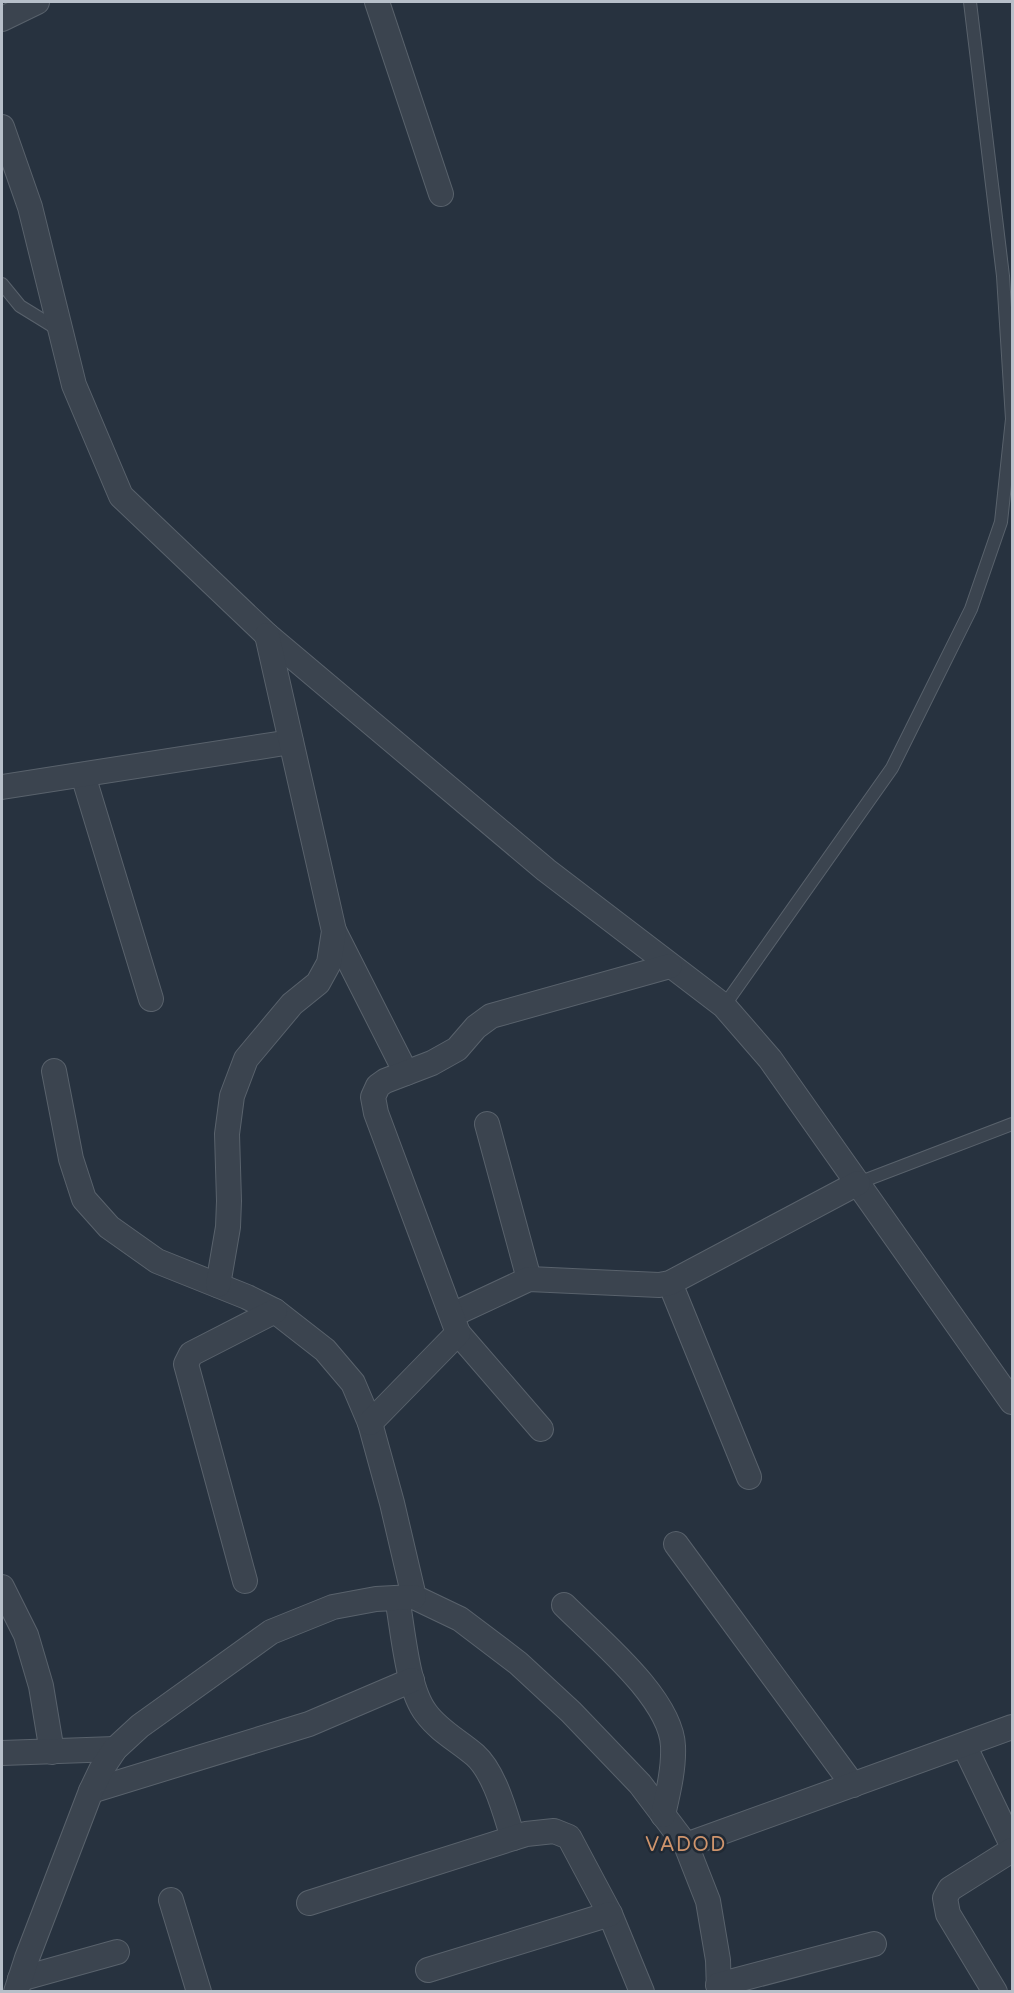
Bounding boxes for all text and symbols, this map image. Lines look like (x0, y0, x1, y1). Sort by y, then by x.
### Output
district label: VADOD (645, 1833, 727, 1857)

